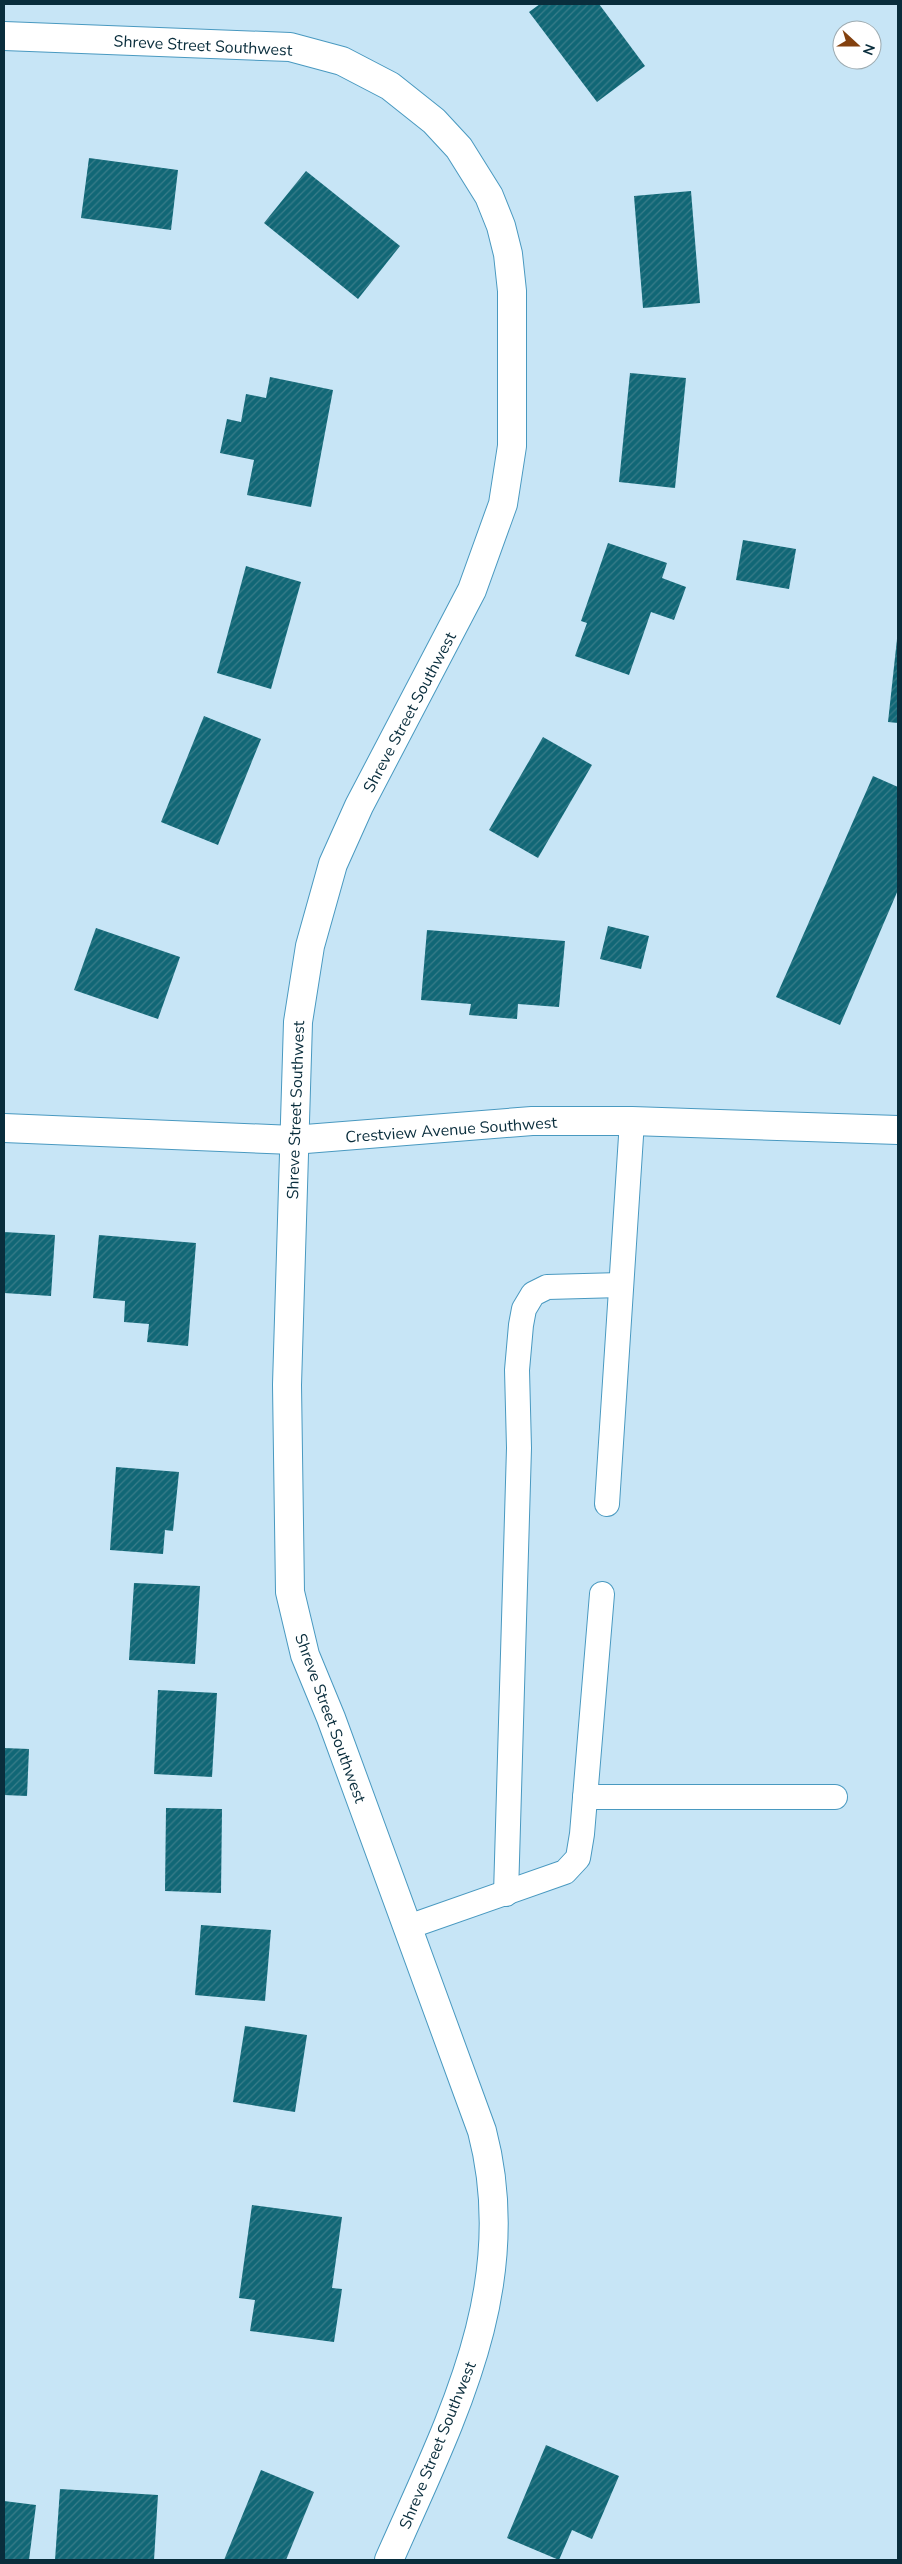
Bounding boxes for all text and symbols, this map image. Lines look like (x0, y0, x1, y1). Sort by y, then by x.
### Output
north arrow (832, 20, 882, 70)
street label: Shreve Street Southwest (113, 30, 293, 62)
text: N (858, 41, 879, 58)
street label: Shreve Street Southwest (358, 628, 462, 797)
street label: Shreve Street Southwest (282, 1020, 310, 1200)
street label: Crestview Avenue Southwest (345, 1112, 558, 1148)
street label: Shreve Street Southwest (289, 1631, 371, 1807)
street label: Shreve Street Southwest (394, 2358, 482, 2532)

